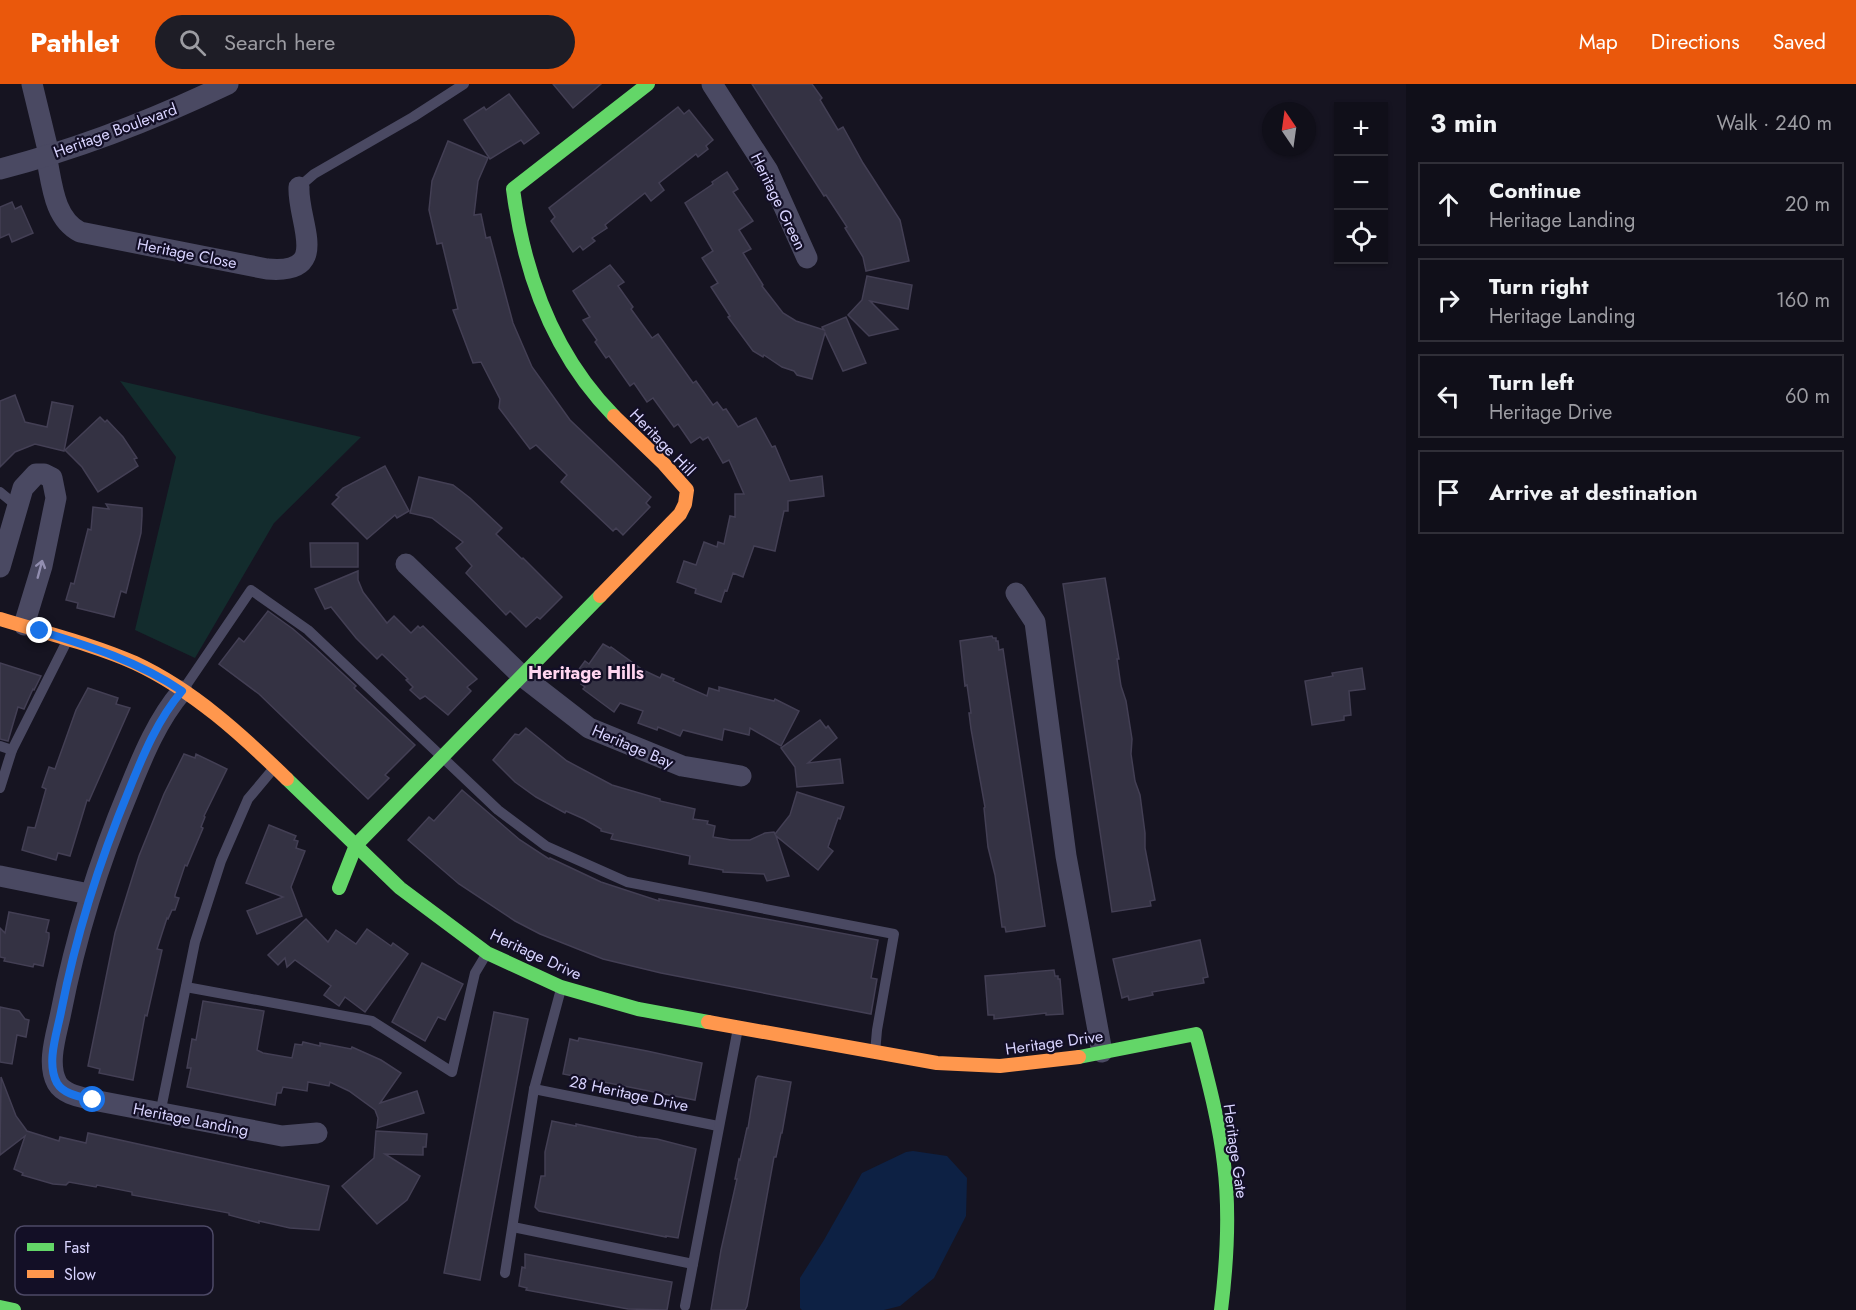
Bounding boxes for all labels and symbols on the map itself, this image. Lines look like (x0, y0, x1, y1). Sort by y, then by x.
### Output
street label: Heritage Boulevard (50, 97, 180, 164)
north arrow (1262, 102, 1316, 156)
street label: Heritage Green (745, 149, 812, 254)
street label: Heritage Close (135, 233, 239, 274)
street label: Heritage Hill (625, 403, 701, 481)
one-way arrow (35, 560, 47, 579)
route end (26, 617, 52, 643)
district label: Heritage Hills (528, 660, 644, 686)
street label: Heritage Bay (588, 719, 678, 774)
street label: Heritage Drive (486, 923, 585, 986)
street label: Heritage Drive (1004, 1024, 1104, 1061)
street label: 28 Heritage Drive (567, 1070, 691, 1117)
route start (79, 1086, 105, 1112)
street label: Heritage Landing (131, 1097, 251, 1142)
street label: Heritage Gate (1217, 1102, 1254, 1200)
legend (15, 1226, 213, 1295)
text: Fast (64, 1236, 90, 1259)
text: Slow (64, 1263, 96, 1286)

